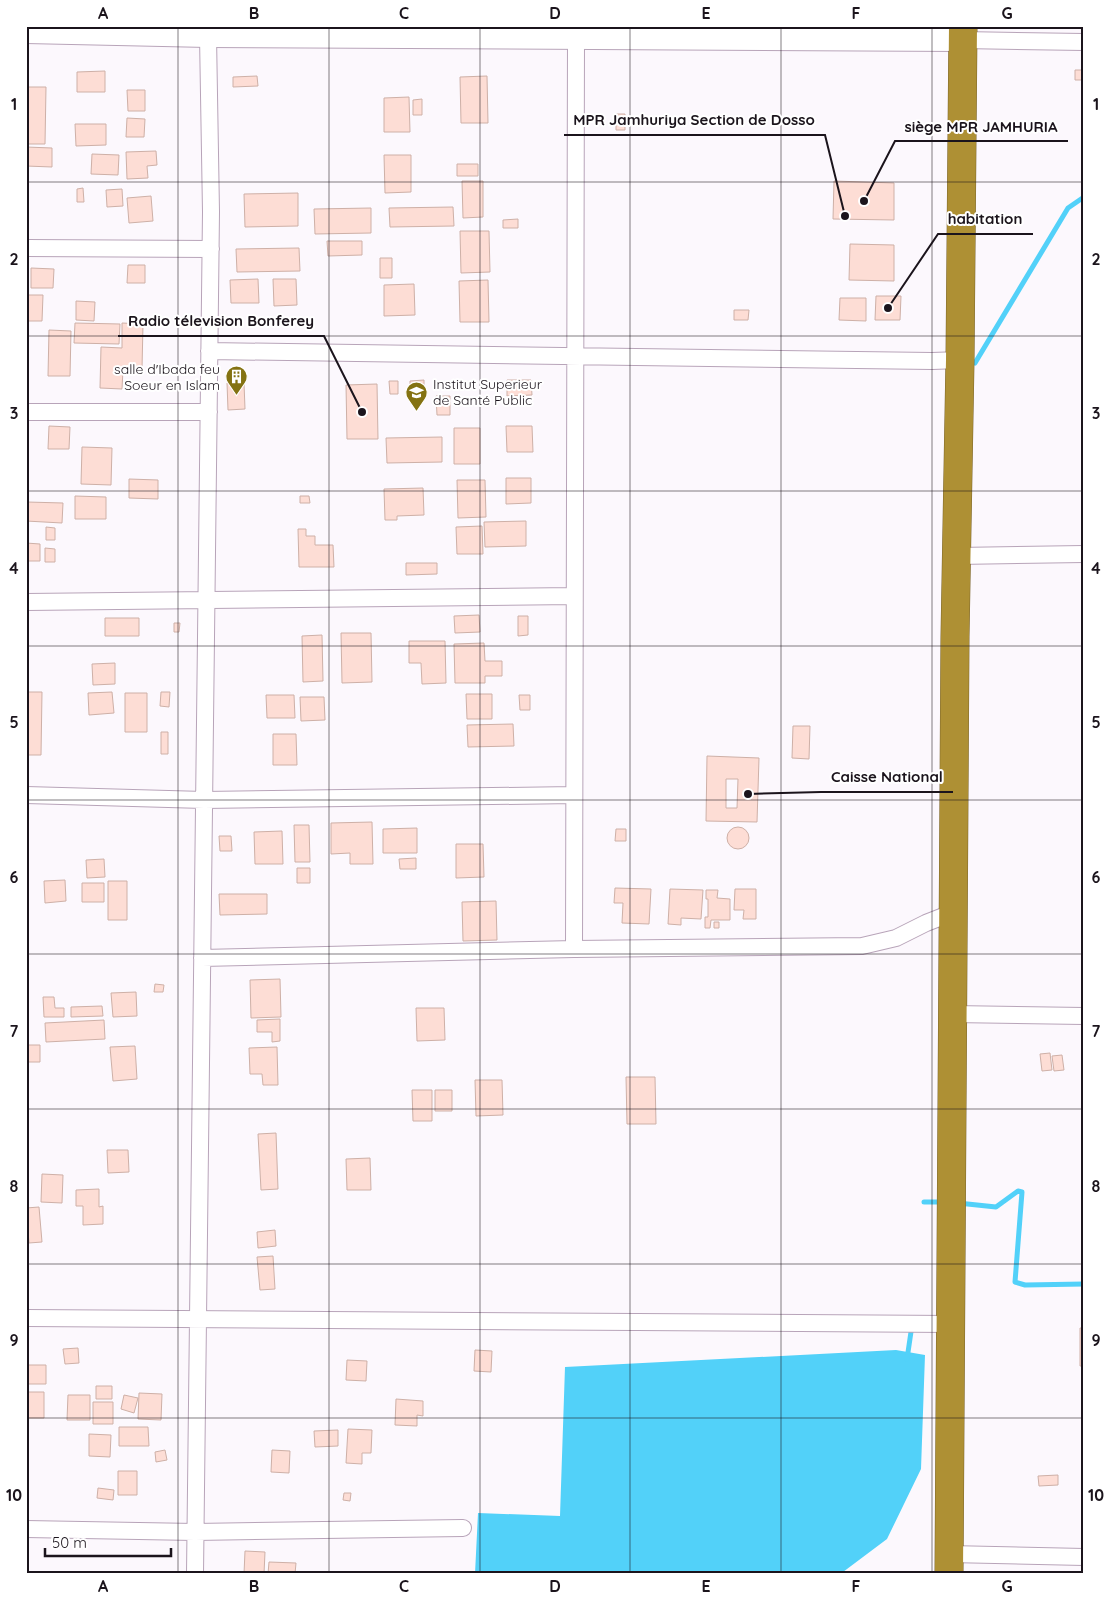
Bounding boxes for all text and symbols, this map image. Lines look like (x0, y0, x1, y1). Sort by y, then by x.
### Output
text: A (98, 3, 109, 23)
text: B (249, 3, 259, 23)
text: C (399, 3, 409, 23)
text: D (549, 3, 561, 23)
text: E (701, 3, 711, 23)
text: F (852, 3, 861, 23)
text: G (1001, 3, 1013, 23)
text: 1 (11, 94, 17, 114)
text: 1 (1093, 94, 1099, 114)
callout: MPR Jamhuriya Section de Dosso (564, 105, 825, 135)
text: MPR Jamhuriya Section de Dosso (573, 110, 815, 129)
callout: siège MPR JAMHURIA (895, 111, 1068, 141)
text: siège MPR JAMHURIA (904, 117, 1058, 136)
callout: habitation (938, 204, 1033, 234)
text: habitation (948, 209, 1022, 228)
text: 2 (9, 249, 19, 269)
text: 2 (1091, 249, 1101, 269)
callout: Radio télevision Bonferey (118, 306, 324, 336)
text: Radio télevision Bonferey (128, 311, 314, 330)
place label: salle d'Ibada feu Soeur en Islam (114, 360, 220, 394)
building icon: salle d'Ibada feu Soeur en Islam (224, 365, 248, 396)
place label: Institut Superieur de Santé Public (433, 375, 543, 409)
school or university icon: Institut Superieur de Santé Public (405, 380, 429, 411)
text: 3 (10, 403, 18, 423)
text: 3 (1092, 403, 1100, 423)
text: 4 (9, 558, 19, 578)
text: 4 (1091, 558, 1101, 578)
text: 5 (9, 712, 19, 732)
text: 5 (1091, 712, 1101, 732)
callout: Caisse National (821, 762, 953, 792)
text: Caisse National (831, 767, 943, 786)
text: 6 (10, 867, 19, 887)
text: 6 (1092, 867, 1101, 887)
text: 7 (10, 1021, 19, 1041)
text: 7 (1092, 1021, 1101, 1041)
text: 8 (10, 1176, 19, 1196)
text: 8 (1092, 1176, 1101, 1196)
text: 9 (9, 1330, 19, 1350)
text: 9 (1091, 1330, 1101, 1350)
text: 10 (6, 1485, 22, 1505)
text: 10 (1088, 1485, 1104, 1505)
scale bar (45, 1525, 171, 1557)
text: 50 m (52, 1533, 87, 1552)
text: A (98, 1576, 109, 1596)
text: B (249, 1576, 259, 1596)
text: C (399, 1576, 409, 1596)
text: D (549, 1576, 561, 1596)
text: E (701, 1576, 711, 1596)
text: F (852, 1576, 861, 1596)
text: G (1001, 1576, 1013, 1596)

